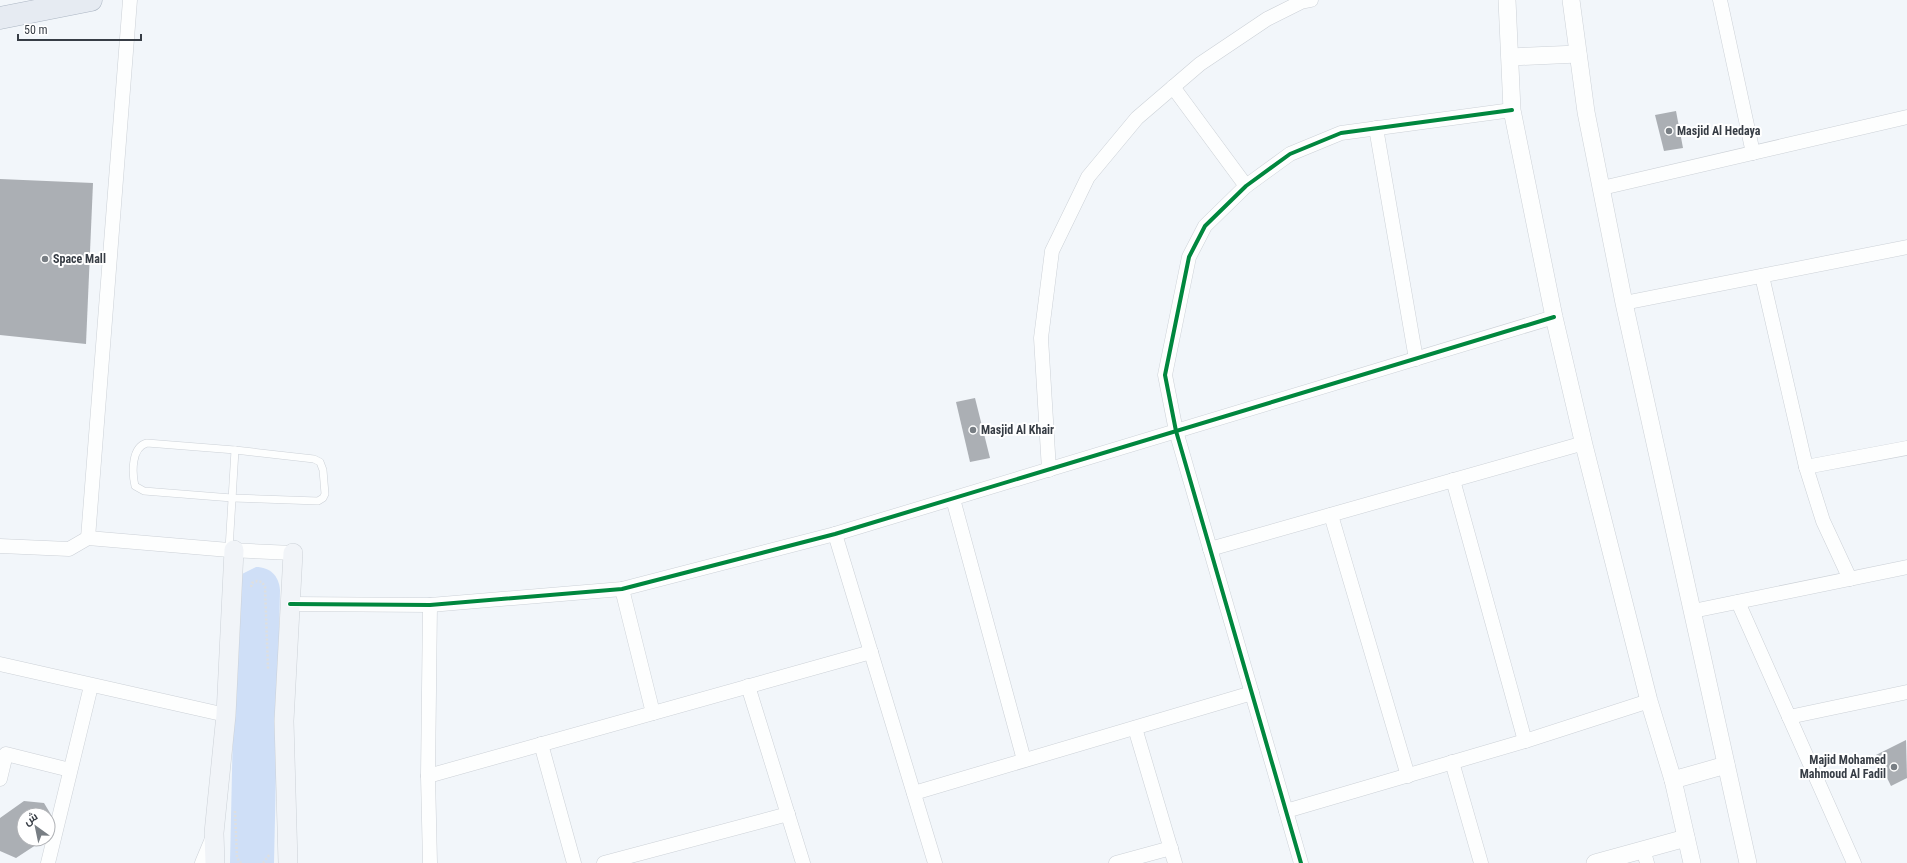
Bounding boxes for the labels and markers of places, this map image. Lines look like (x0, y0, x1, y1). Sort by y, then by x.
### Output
place label: Masjid Al Hedaya (1677, 124, 1761, 138)
marker: Masjid Al Hedaya (1664, 126, 1674, 136)
place label: Space Mall (53, 252, 106, 266)
marker: Space Mall (40, 254, 50, 264)
place label: Masjid Al Khair (981, 423, 1054, 437)
marker: Masjid Al Khair (968, 425, 978, 435)
place label: Majid Mohamed Mahmoud Al Fadil (1800, 753, 1886, 781)
marker: Majid Mohamed Mahmoud Al Fadil (1889, 762, 1899, 772)

